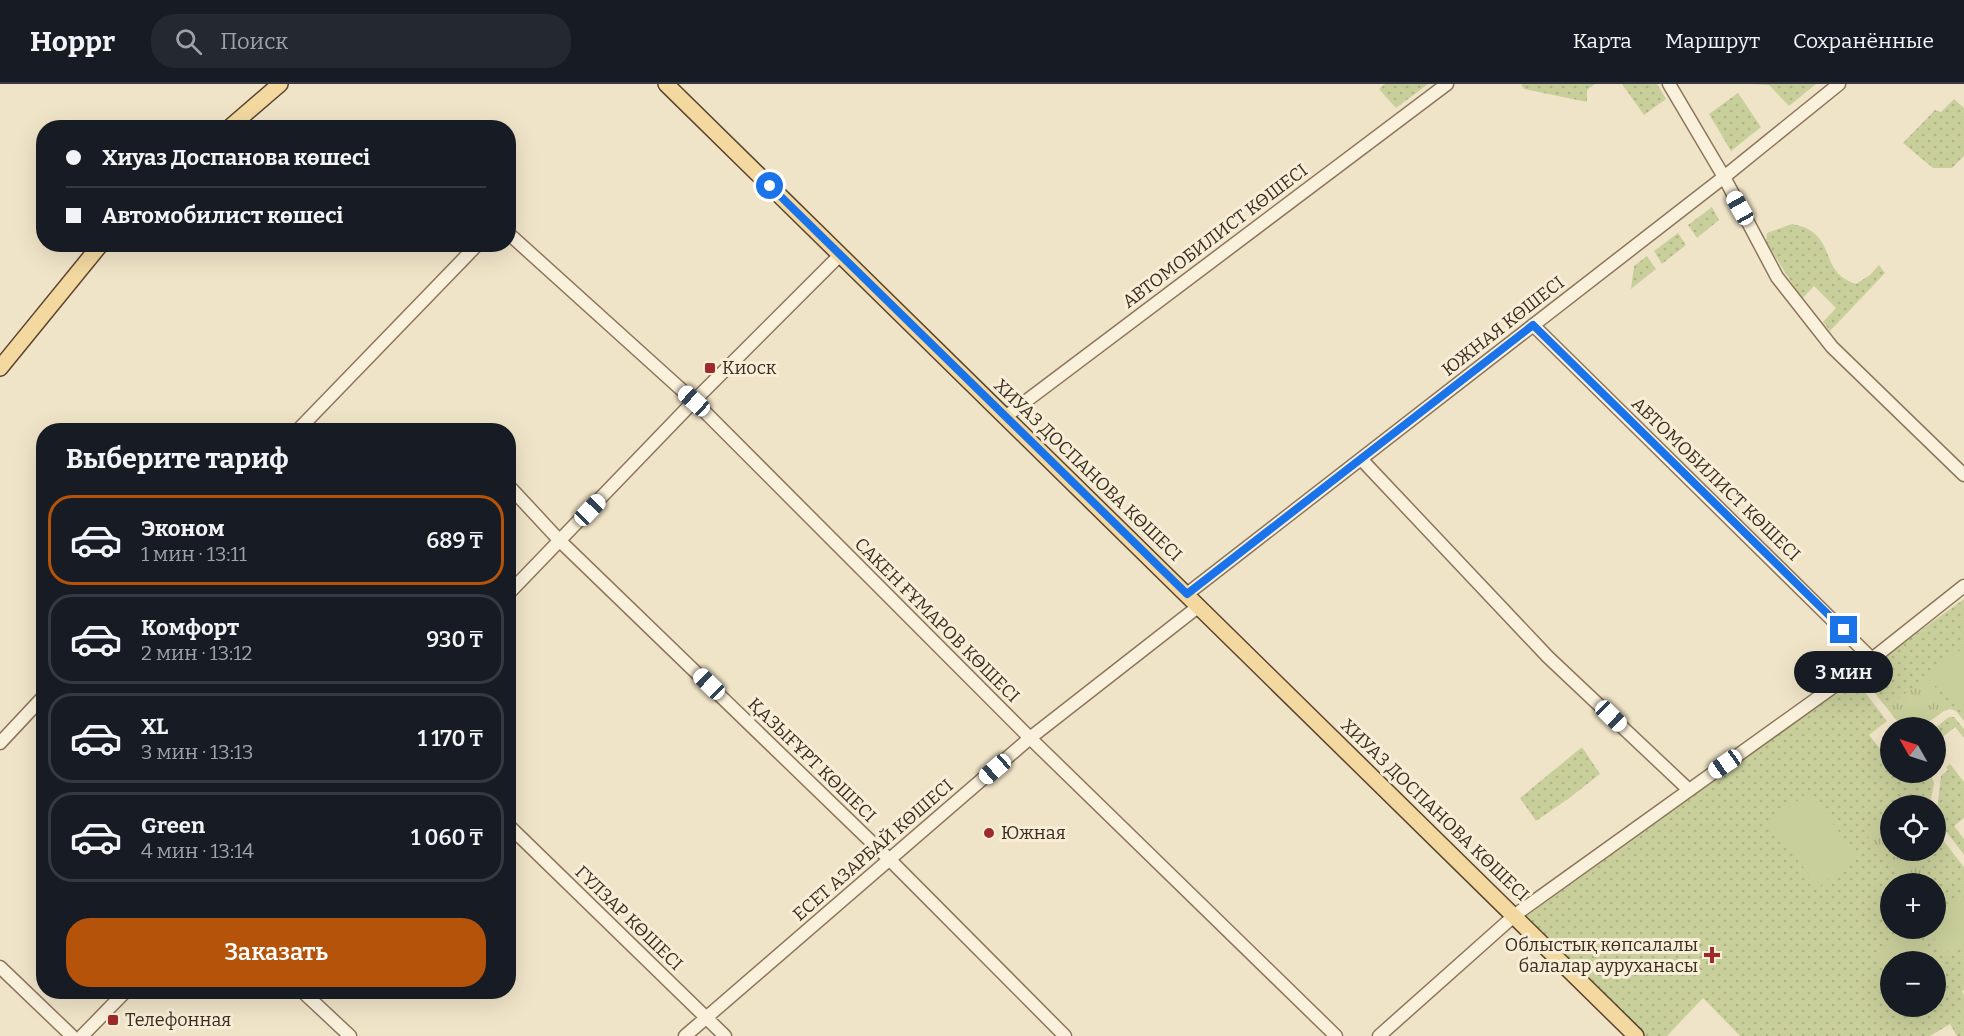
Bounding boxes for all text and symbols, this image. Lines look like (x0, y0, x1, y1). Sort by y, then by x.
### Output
search box (151, 14, 571, 68)
text: Hoppr (30, 25, 115, 58)
icon: search (172, 25, 205, 58)
text: Поиск (220, 28, 288, 55)
text: Карта (1573, 28, 1632, 54)
text: Маршрут (1665, 28, 1760, 54)
text: Сохранённые (1793, 28, 1934, 54)
text: Хиуаз Доспанова көшесі (102, 144, 370, 171)
street label: АВТОМОБИЛИСТ КӨШЕСІ (1118, 159, 1312, 313)
route start (756, 172, 783, 199)
car (1723, 188, 1757, 228)
text: Автомобилист көшесі (102, 202, 343, 229)
street label: ЮЖНАЯ КӨШЕСІ (1437, 271, 1569, 381)
place label: Киоск (722, 357, 777, 379)
marker: Киоск (703, 361, 717, 375)
street label: ХИУАЗ ДОСПАНОВА КӨШЕСІ (989, 374, 1187, 566)
car (675, 382, 713, 420)
street label: АВТОМОБИЛИСТ КӨШЕСІ (1627, 393, 1805, 565)
text: Выберите тариф (66, 443, 289, 475)
car (571, 491, 609, 529)
icon: car (69, 513, 123, 567)
text: Эконом (141, 515, 224, 542)
text: 689 ₸ (426, 527, 483, 554)
street label: САКЕН ҒҰМАРОВ КӨШЕСІ (850, 533, 1024, 707)
text: 1 мин · 13:11 (141, 542, 247, 566)
icon: car (69, 612, 123, 666)
text: Комфорт (141, 614, 239, 641)
route end (1830, 616, 1857, 643)
text: 930 ₸ (426, 626, 483, 653)
text: 2 мин · 13:12 (141, 641, 252, 665)
callout: 3 мин (1794, 651, 1894, 693)
text: 3 мин (1815, 660, 1872, 684)
car (690, 665, 728, 703)
street label: ҚАЗЫҒҰРТ КӨШЕСІ (743, 693, 881, 827)
car (1592, 697, 1630, 735)
icon: car (69, 711, 123, 765)
text: XL (141, 713, 168, 740)
street label: ХИУАЗ ДОСПАНОВА КӨШЕСІ (1336, 714, 1534, 906)
north arrow (1880, 717, 1946, 783)
map controls (1880, 717, 1946, 1017)
text: 1 170 ₸ (418, 725, 483, 752)
text: 3 мин · 13:13 (141, 740, 253, 764)
car (1705, 746, 1745, 782)
car (976, 750, 1014, 788)
street label: ЕСЕТ АЗАРБАЙ КӨШЕСІ (788, 774, 958, 926)
button: locate (1880, 795, 1946, 861)
icon: car (69, 810, 123, 864)
text: Green (141, 812, 205, 839)
place label: Южная (1001, 822, 1066, 844)
text: 1 060 ₸ (411, 824, 483, 851)
marker: Южная (982, 826, 996, 840)
text: 4 мин · 13:14 (141, 839, 254, 863)
street label: ГҮЛЗАР КӨШЕСІ (571, 861, 687, 975)
button: + (1880, 873, 1946, 939)
button: Заказать (66, 918, 486, 987)
place label: Облыстық көпсалалы балалар ауруханасы (1505, 934, 1698, 977)
marker: Облыстық көпсалалы балалар ауруханасы (1703, 946, 1721, 964)
button: − (1880, 951, 1946, 1017)
place label: Телефонная (125, 1009, 231, 1031)
marker: Телефонная (106, 1013, 120, 1027)

